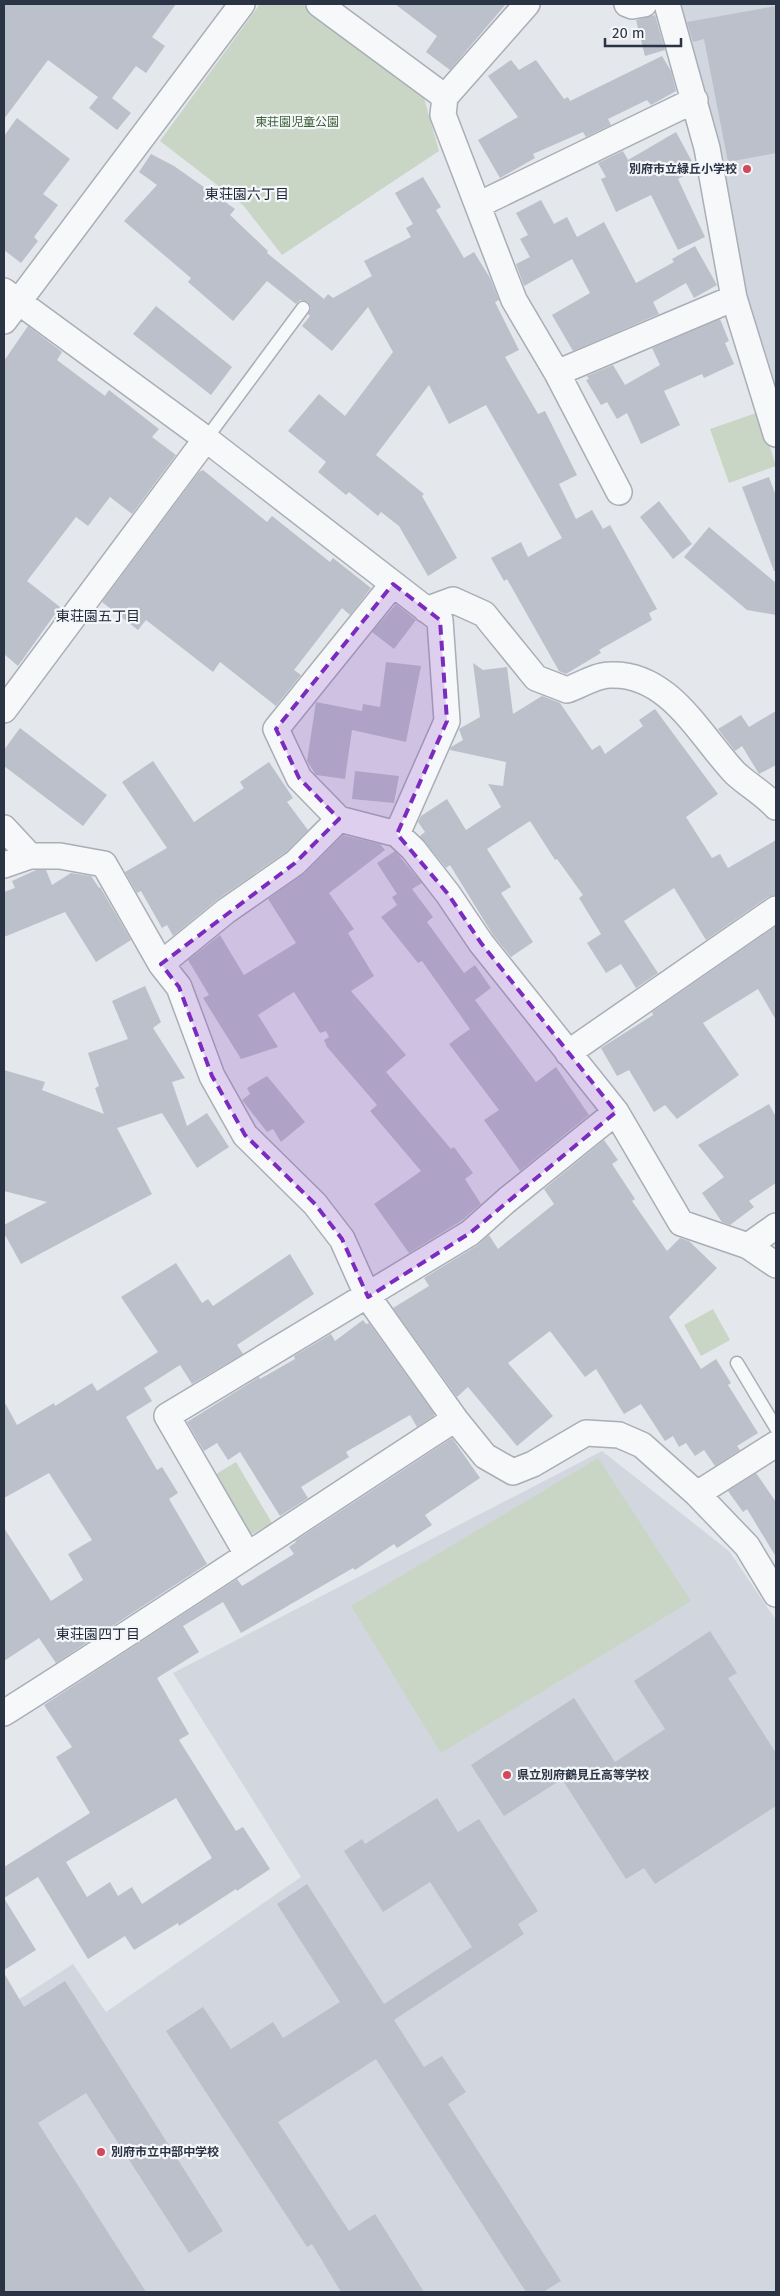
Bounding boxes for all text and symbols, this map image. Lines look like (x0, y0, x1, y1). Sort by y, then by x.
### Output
scale bar (605, 15, 681, 47)
text: 20 m (612, 24, 645, 42)
park label: 東荘園児童公園 (255, 115, 339, 129)
place label: 別府市立緑丘小学校 (629, 162, 737, 176)
marker: 別府市立緑丘小学校 (741, 163, 753, 175)
district label: 東荘園六丁目 (205, 186, 289, 203)
district label: 東荘園五丁目 (56, 608, 140, 625)
district label: 東荘園四丁目 (56, 1626, 140, 1643)
place label: 県立別府鶴見丘高等学校 (517, 1768, 649, 1782)
marker: 県立別府鶴見丘高等学校 (501, 1769, 513, 1781)
place label: 別府市立中部中学校 (111, 2145, 219, 2159)
marker: 別府市立中部中学校 (95, 2146, 107, 2158)

